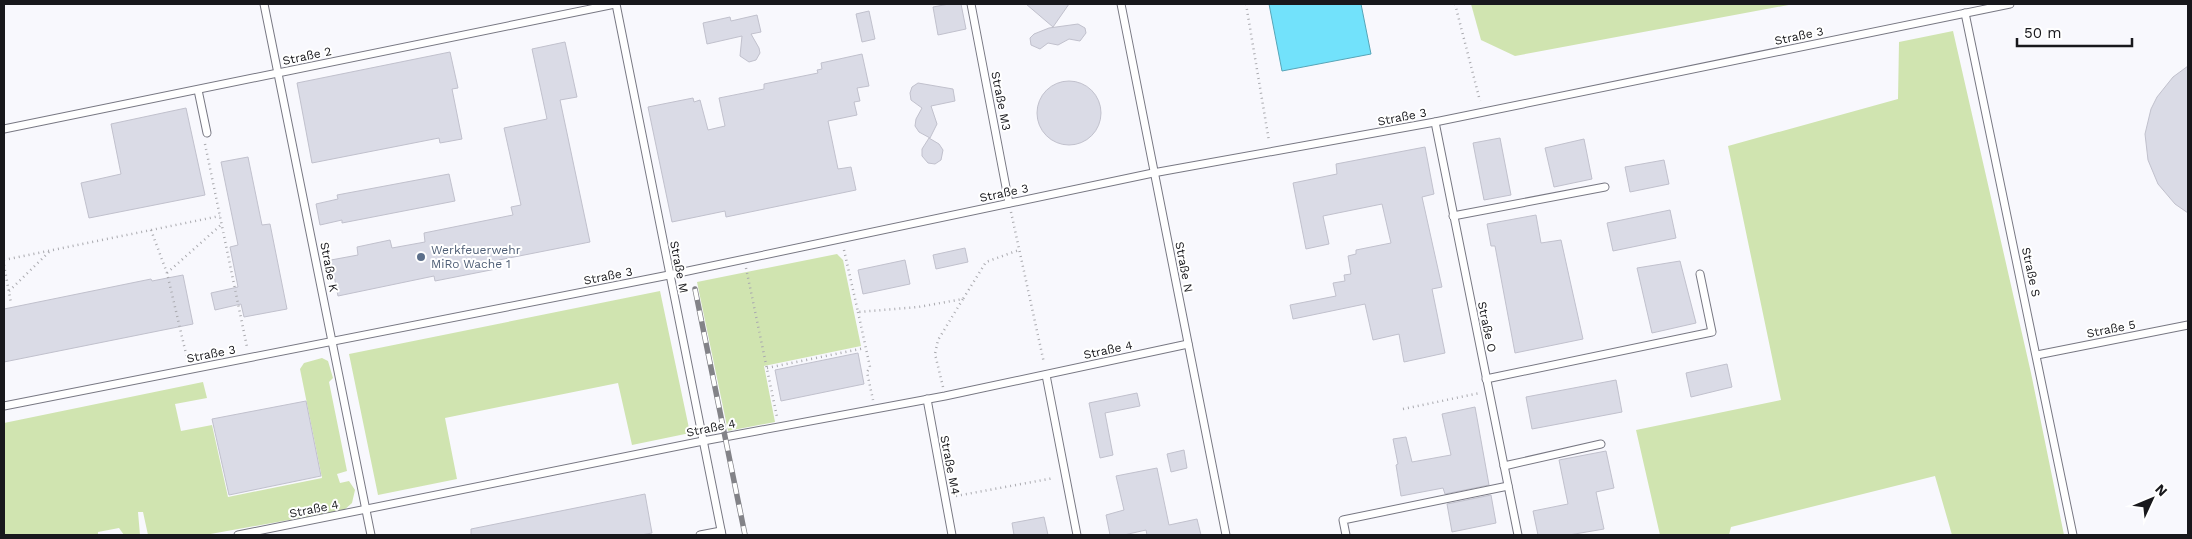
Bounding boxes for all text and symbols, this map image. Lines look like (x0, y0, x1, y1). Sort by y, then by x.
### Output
scale bar (2017, 15, 2132, 47)
street label: Straße 3 (1773, 24, 1825, 48)
text: 50 m (2024, 24, 2061, 42)
street label: Straße 2 (281, 44, 333, 68)
street label: Straße M3 (988, 70, 1014, 132)
street label: Straße 3 (1376, 105, 1428, 129)
street label: Straße 3 (978, 181, 1030, 205)
street label: Straße M (667, 240, 691, 294)
street label: Straße N (1172, 240, 1196, 294)
street label: Straße K (317, 241, 341, 293)
place label: Werkfeuerwehr MiRo Wache 1 (431, 243, 521, 271)
street label: Straße S (2019, 246, 2043, 298)
marker: Werkfeuerwehr MiRo Wache 1 (415, 251, 427, 263)
street label: Straße 3 (582, 264, 634, 288)
street label: Straße O (1475, 300, 1499, 354)
street label: Straße 5 (2085, 317, 2137, 341)
street label: Straße 4 (1082, 338, 1134, 362)
street label: Straße 3 (185, 342, 237, 366)
street label: Straße 4 (685, 416, 737, 440)
street label: Straße M4 (937, 434, 963, 496)
north arrow (2127, 474, 2177, 524)
text: N (2152, 481, 2171, 499)
street label: Straße 4 (288, 497, 340, 521)

